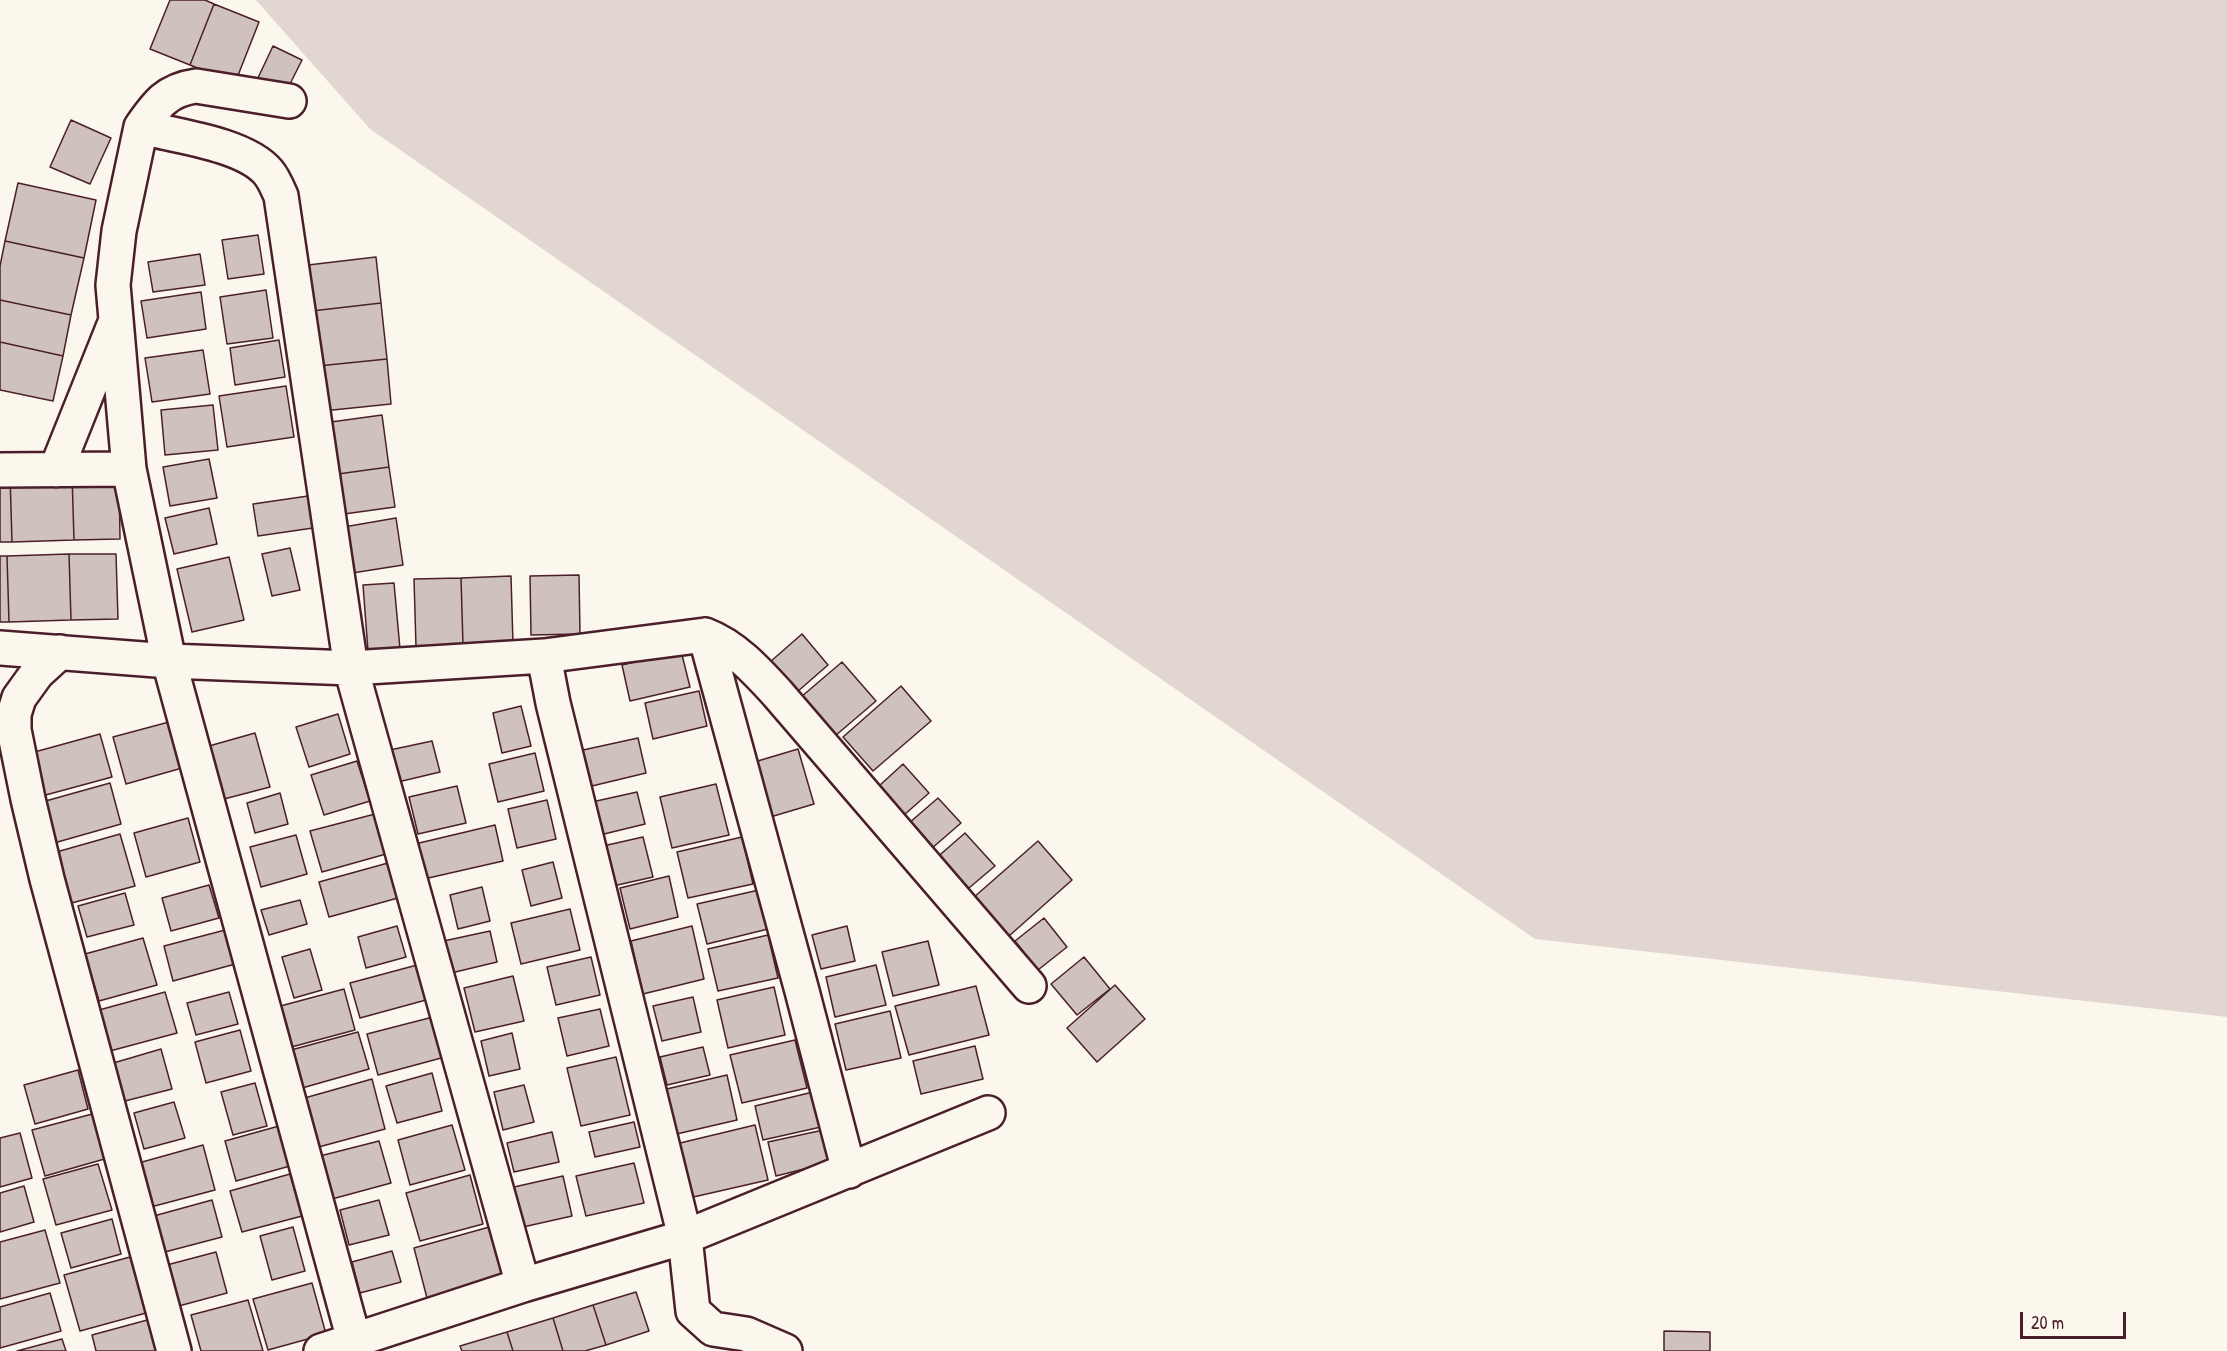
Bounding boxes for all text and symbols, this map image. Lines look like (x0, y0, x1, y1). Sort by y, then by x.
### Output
scale bar (2023, 1300, 2130, 1338)
text: 20 m (2031, 1310, 2064, 1335)

